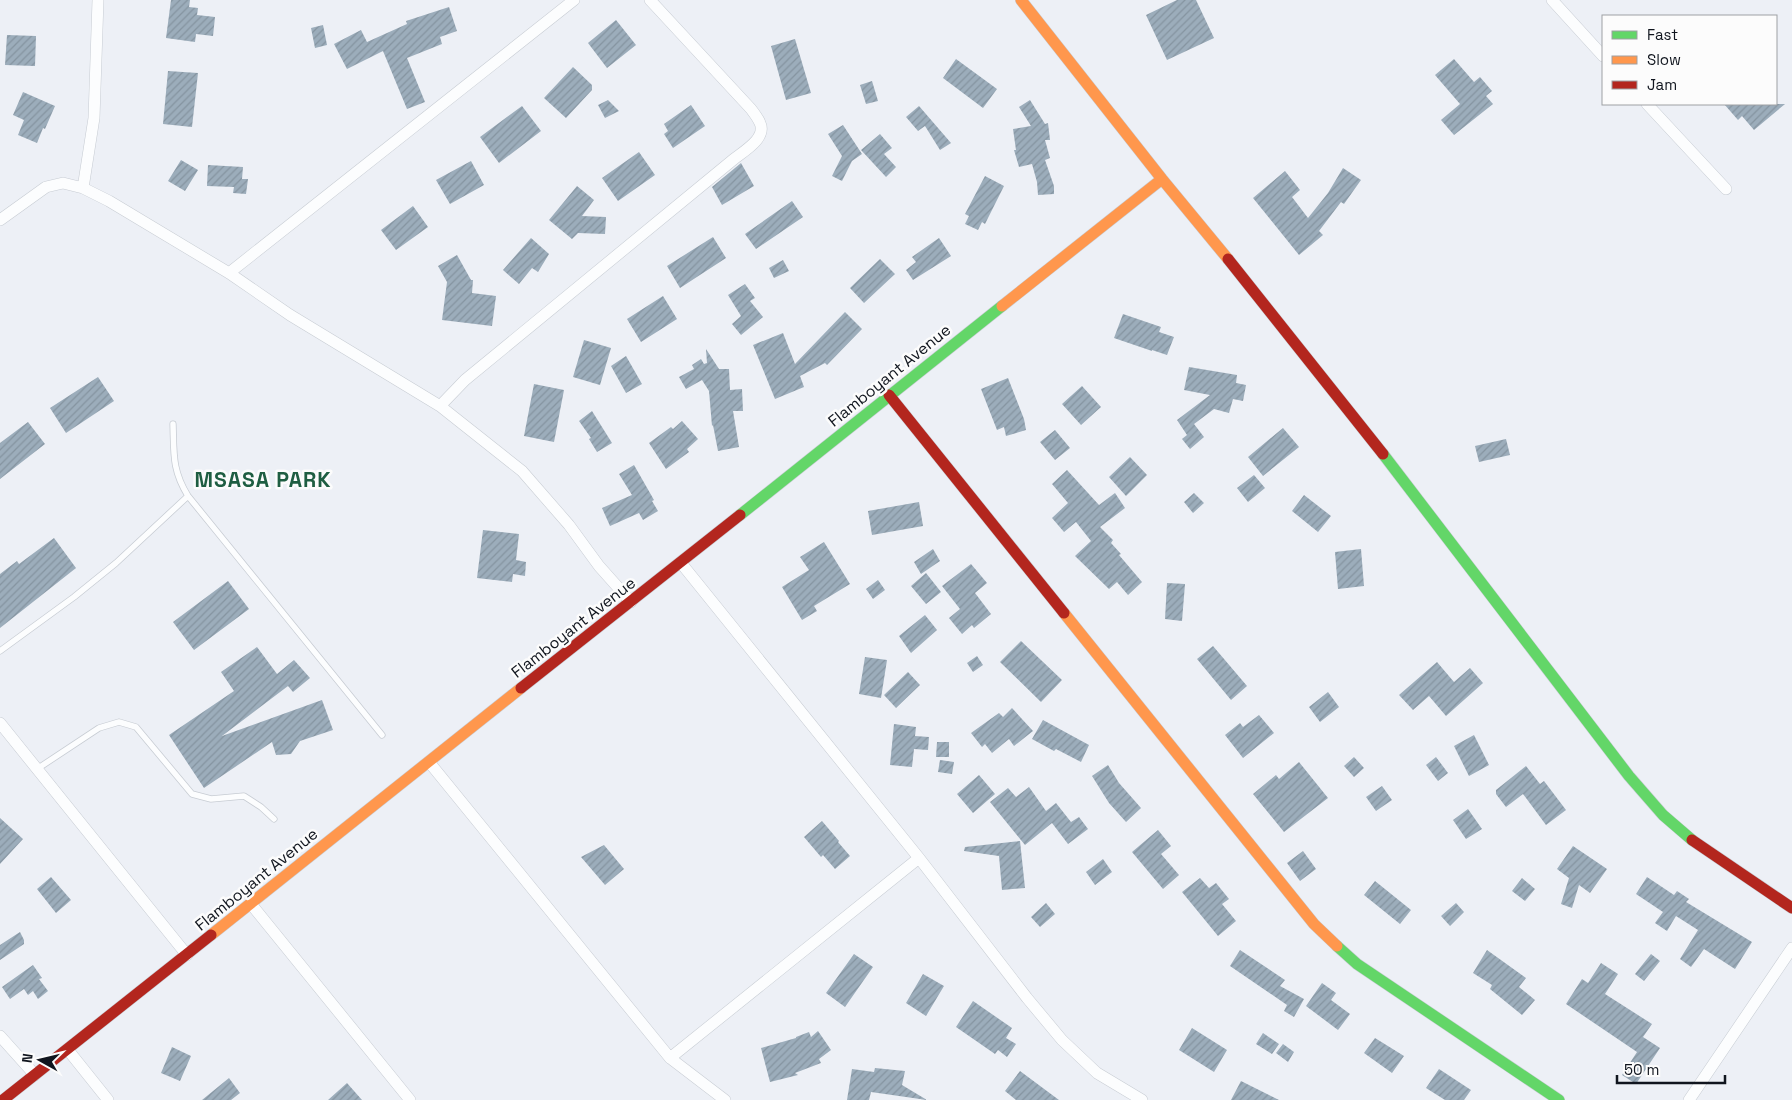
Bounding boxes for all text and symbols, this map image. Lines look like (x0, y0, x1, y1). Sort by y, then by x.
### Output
legend (1602, 15, 1777, 105)
text: Fast (1647, 25, 1678, 44)
text: Slow (1647, 50, 1681, 69)
text: Jam (1647, 75, 1677, 94)
street label: Flamboyant Avenue (824, 319, 955, 431)
district label: MSASA PARK (195, 466, 331, 493)
street label: Flamboyant Avenue (507, 572, 640, 682)
street label: Flamboyant Avenue (191, 823, 322, 935)
north arrow (15, 1035, 65, 1085)
text: N (18, 1052, 37, 1064)
scale bar (1617, 1052, 1724, 1084)
text: 50 m (1624, 1060, 1659, 1079)

